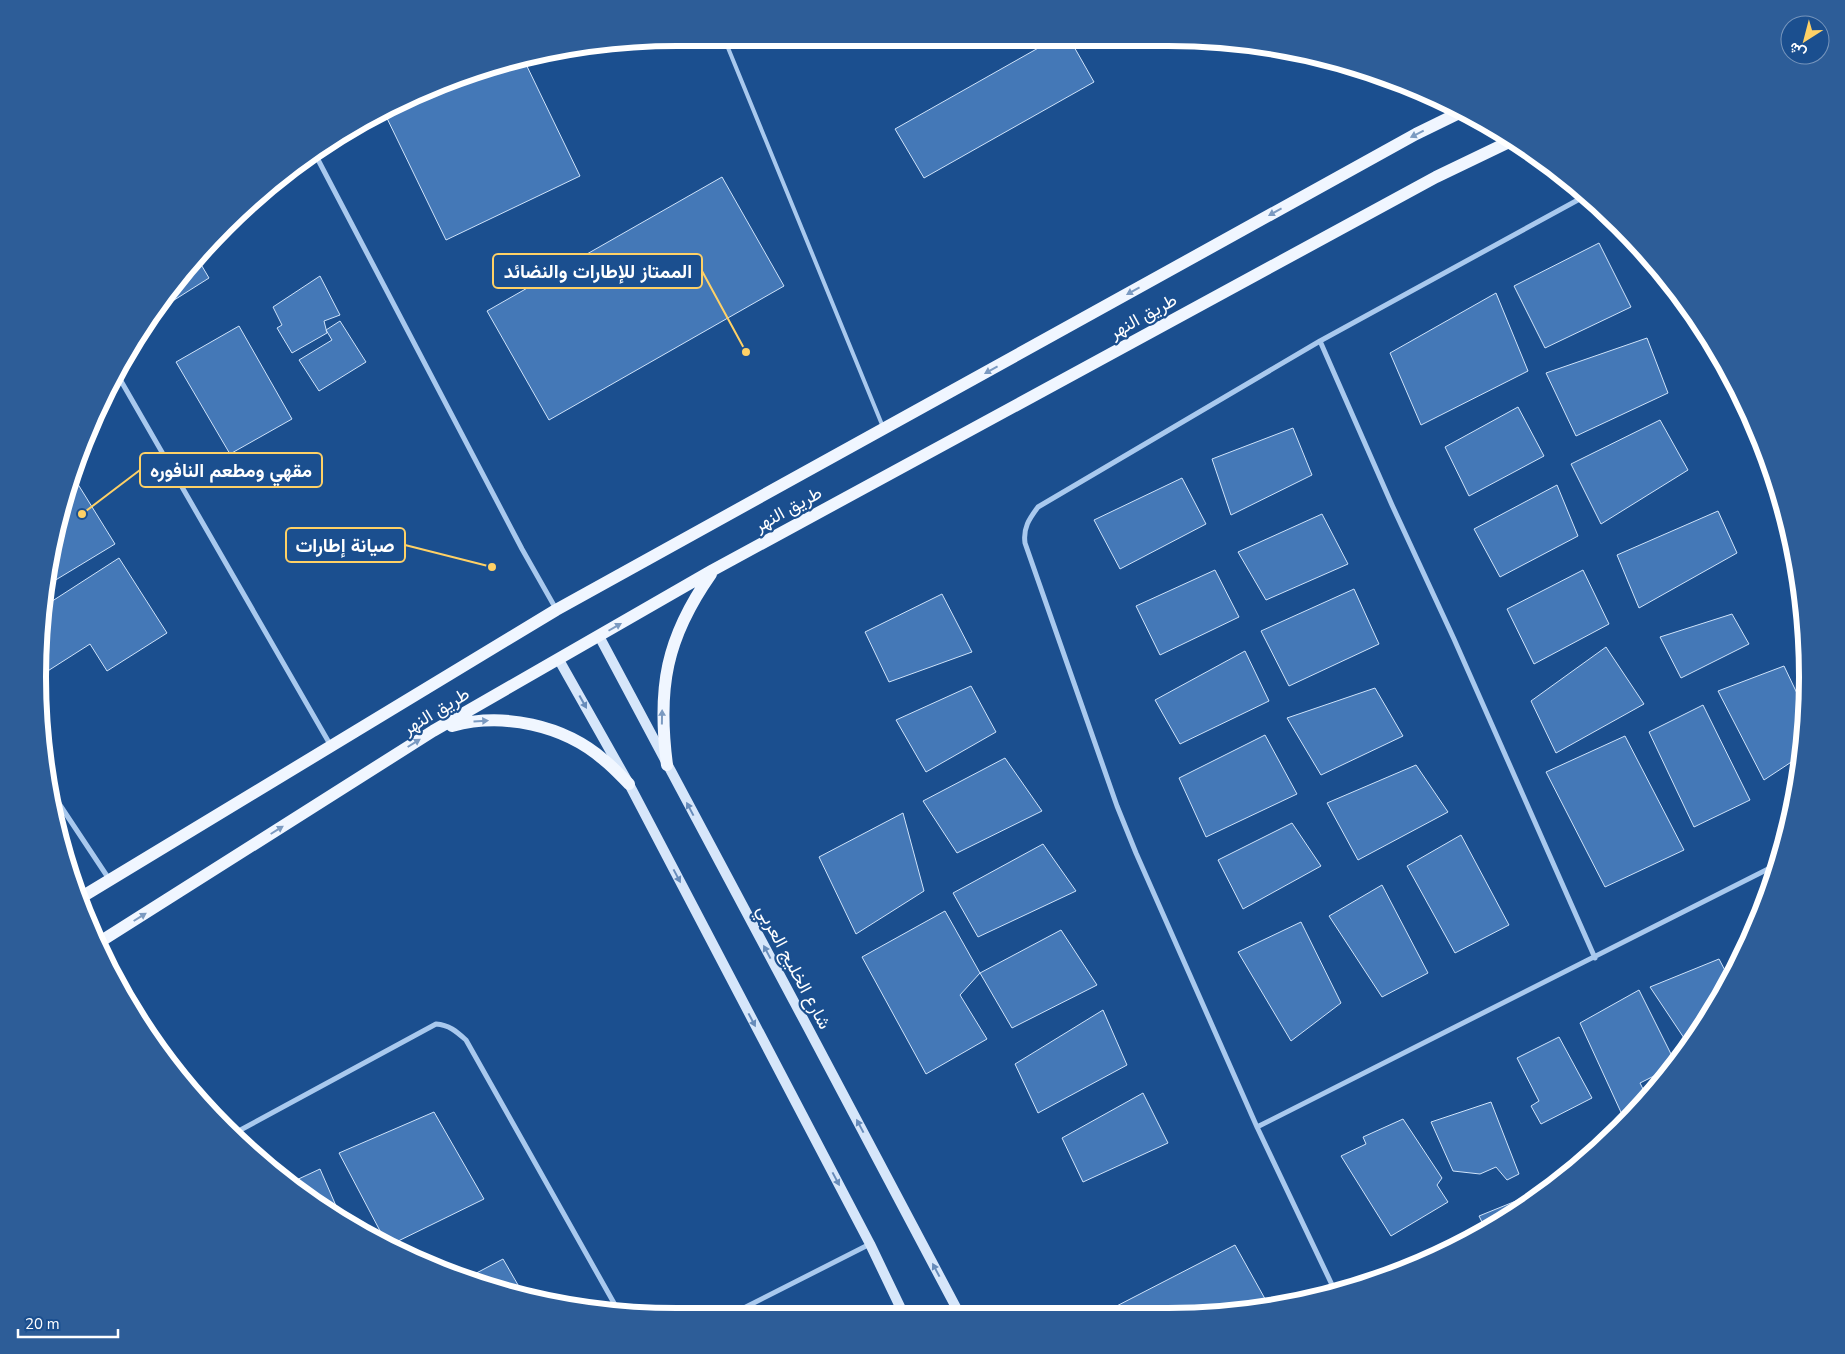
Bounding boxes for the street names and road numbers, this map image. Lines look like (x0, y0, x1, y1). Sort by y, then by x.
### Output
street label: طريق النهر (1104, 288, 1181, 345)
street label: طريق النهر (749, 481, 826, 538)
street label: طريق النهر (397, 682, 474, 741)
street label: شارع الخليج العربي (748, 901, 837, 1035)

